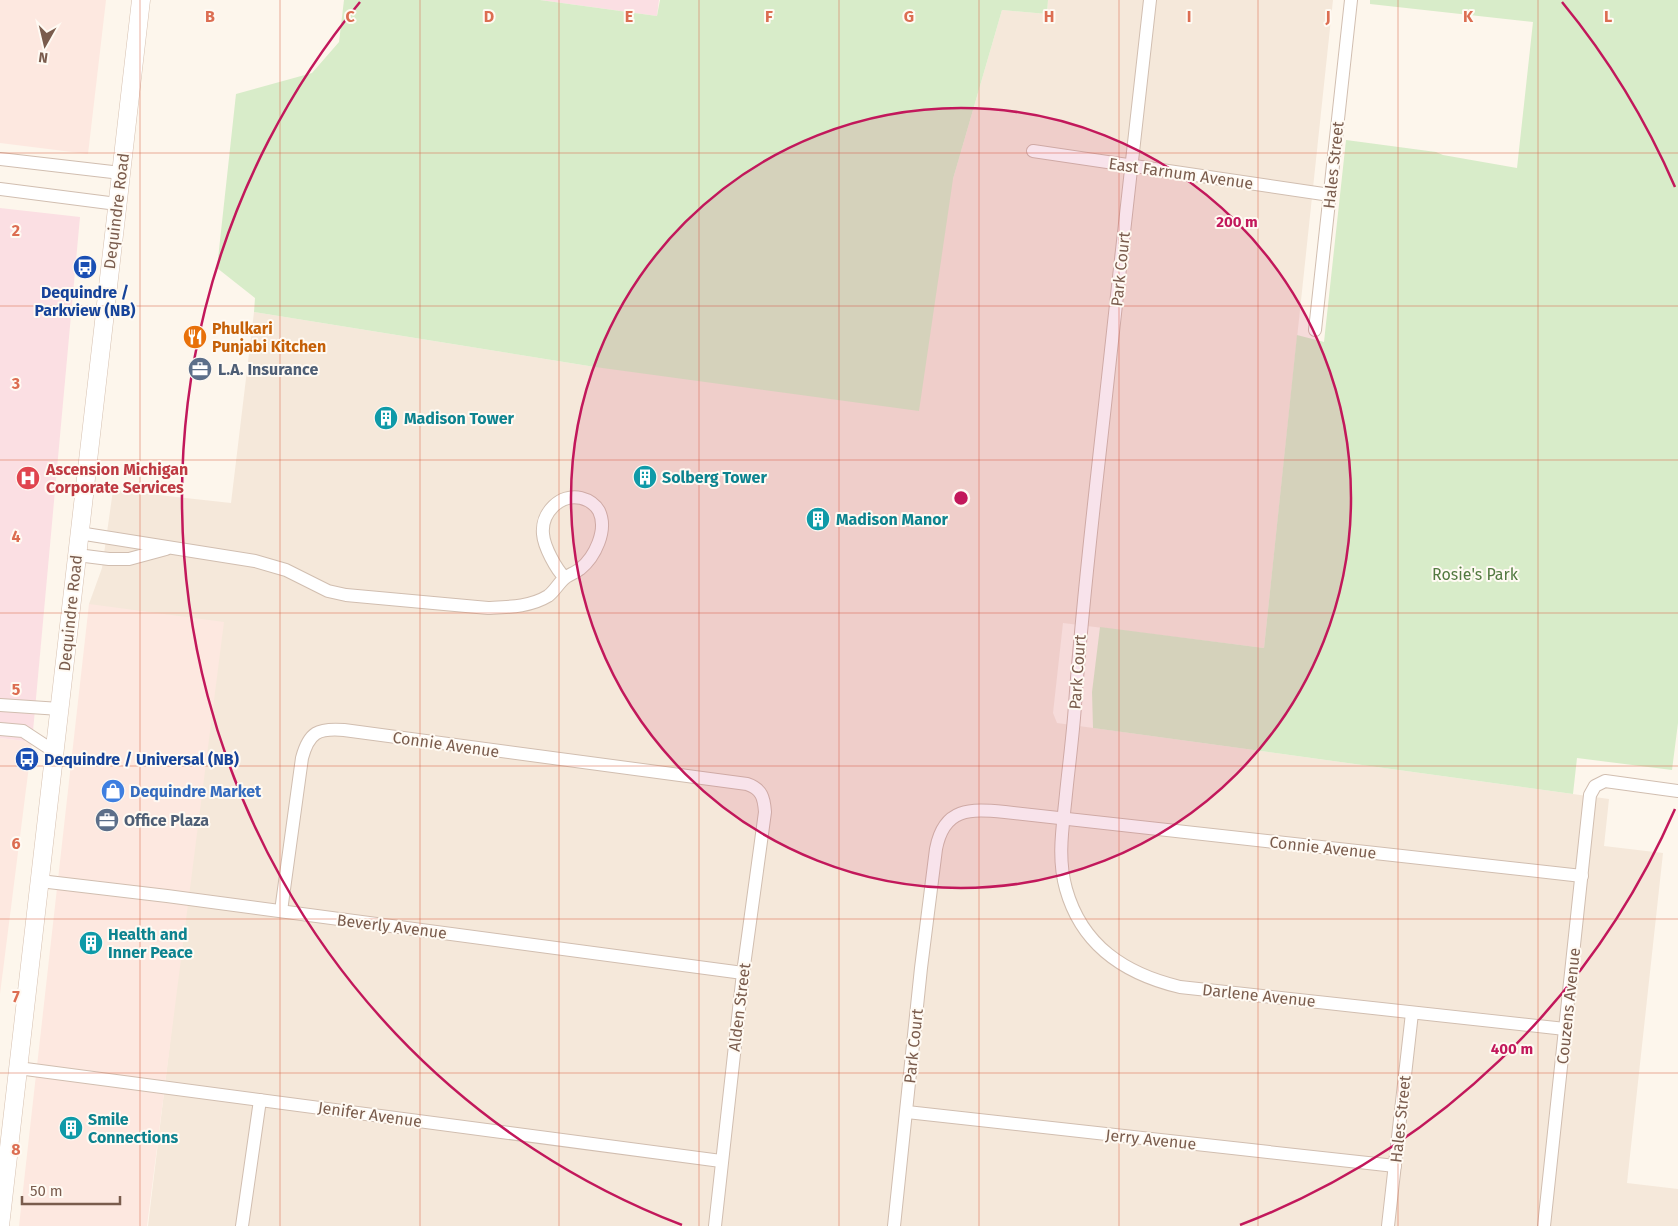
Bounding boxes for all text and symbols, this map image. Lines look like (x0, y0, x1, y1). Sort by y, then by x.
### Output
text: B (205, 7, 215, 26)
text: C (345, 7, 355, 26)
text: D (484, 7, 494, 26)
text: E (625, 7, 633, 26)
text: F (765, 7, 773, 26)
text: G (904, 7, 914, 26)
text: H (1044, 7, 1054, 26)
text: I (1187, 7, 1191, 26)
text: J (1324, 7, 1331, 26)
text: K (1463, 7, 1474, 26)
text: L (1604, 7, 1612, 26)
north arrow (20, 20, 70, 70)
text: N (37, 48, 49, 66)
street label: Hales Street (1319, 120, 1348, 210)
street label: Dequindre Road (100, 152, 133, 270)
street label: East Farnum Avenue (1107, 154, 1255, 193)
text: 200 m (1216, 213, 1258, 231)
text: 2 (12, 221, 20, 240)
street label: Park Court (1107, 231, 1134, 307)
bus stop icon: Dequindre / Parkview (NB) (72, 254, 98, 280)
place label: Dequindre / Parkview (NB) (35, 283, 136, 320)
place label: Phulkari Punjabi Kitchen (212, 319, 326, 356)
restaurant icon: Phulkari Punjabi Kitchen (182, 324, 208, 350)
office icon: L.A. Insurance (187, 356, 213, 382)
place label: L.A. Insurance (218, 360, 318, 379)
text: 3 (11, 374, 20, 393)
building icon: Madison Tower (373, 405, 399, 431)
place label: Madison Tower (404, 409, 514, 428)
place label: Ascension Michigan Corporate Services (45, 460, 188, 497)
building icon: Solberg Tower (632, 464, 658, 490)
hospital icon: Ascension Michigan Corporate Services (15, 465, 41, 491)
place label: Solberg Tower (662, 468, 767, 487)
centre of rings (952, 489, 970, 507)
building icon: Madison Manor (805, 506, 831, 532)
place label: Madison Manor (836, 510, 948, 529)
text: 4 (11, 527, 21, 546)
street label: Dequindre Road (55, 554, 86, 672)
park label: Rosie's Park (1432, 565, 1519, 584)
street label: Park Court (1065, 634, 1090, 710)
text: 5 (12, 680, 21, 699)
street label: Connie Avenue (391, 728, 500, 761)
bus stop icon: Dequindre / Universal (NB) (14, 746, 40, 772)
place label: Dequindre / Universal (NB) (44, 750, 239, 769)
shop icon: Dequindre Market (100, 778, 126, 804)
place label: Dequindre Market (130, 782, 262, 801)
office icon: Office Plaza (94, 807, 120, 833)
place label: Office Plaza (124, 811, 209, 830)
street label: Connie Avenue (1269, 832, 1377, 863)
text: 6 (11, 834, 21, 853)
street label: Beverly Avenue (336, 910, 448, 943)
place label: Health and Inner Peace (108, 925, 193, 962)
building icon: Health and Inner Peace (78, 930, 104, 956)
street label: Couzens Avenue (1553, 947, 1584, 1065)
street label: Alden Street (725, 961, 754, 1052)
street label: Darlene Avenue (1201, 980, 1317, 1011)
text: 7 (12, 987, 20, 1006)
street label: Park Court (900, 1008, 927, 1084)
text: 400 m (1491, 1040, 1533, 1058)
street label: Hales Street (1386, 1074, 1415, 1164)
street label: Jenifer Avenue (317, 1098, 423, 1131)
place label: Smile Connections (88, 1110, 178, 1147)
building icon: Smile Connections (58, 1115, 84, 1141)
street label: Jerry Avenue (1105, 1125, 1197, 1154)
text: 8 (11, 1140, 21, 1159)
scale bar (22, 1174, 120, 1206)
text: 50 m (30, 1182, 63, 1200)

